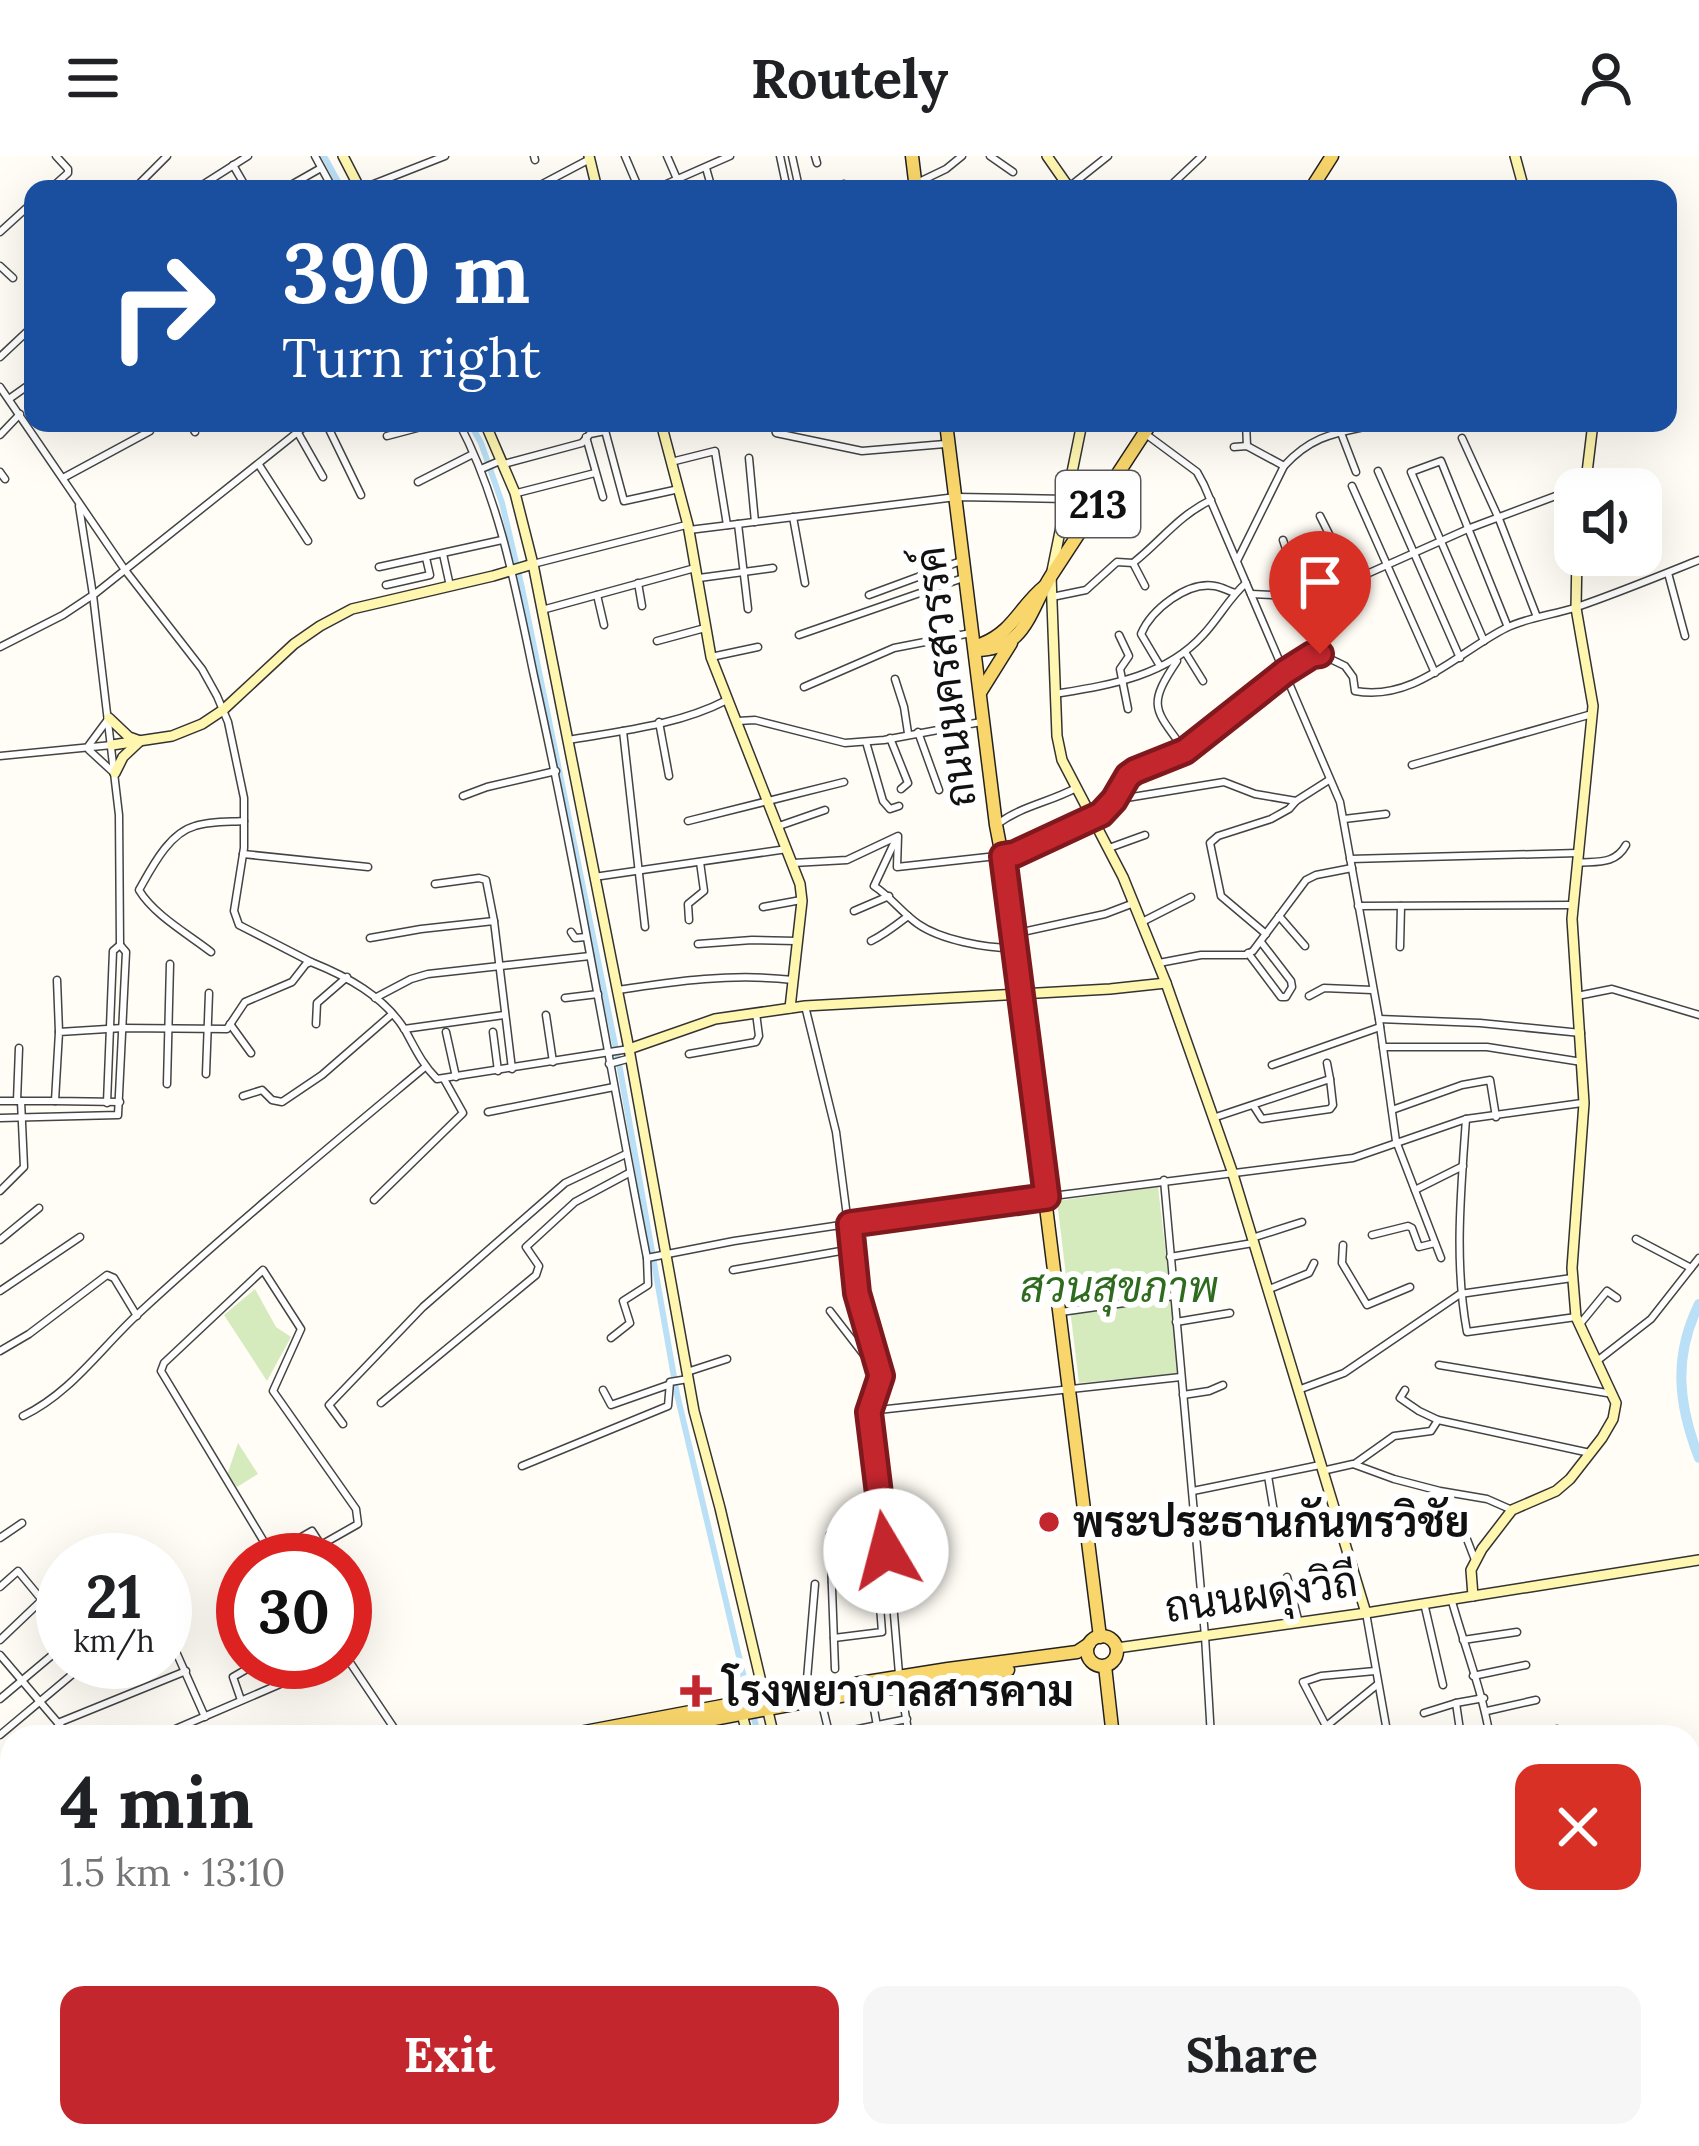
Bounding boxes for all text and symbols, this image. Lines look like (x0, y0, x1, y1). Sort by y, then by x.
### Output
text: Routely (751, 44, 948, 113)
icon: menu (60, 45, 126, 111)
icon: person (1573, 45, 1639, 111)
text: 390 m (282, 218, 530, 326)
icon: right (84, 228, 240, 384)
text: Turn right (282, 323, 541, 392)
map controls (1554, 468, 1662, 576)
button: sound (1554, 468, 1662, 576)
road number: 213 (1056, 471, 1140, 537)
pin (1269, 531, 1371, 654)
street label: ถนนนครสวรรค์ (902, 544, 988, 810)
icon: arrive (1287, 549, 1353, 615)
park label: สวนสุขภาพ (1020, 1260, 1218, 1317)
position arrow (823, 1488, 949, 1614)
place label: พระประธานกันทรวิชัย (1073, 1495, 1469, 1549)
marker: พระประธานกันทรวิชัย (1036, 1509, 1062, 1535)
speed limit sign: 30 (216, 1533, 372, 1689)
street label: ถนนผดุงวิถี (1161, 1554, 1361, 1637)
text: 21 (86, 1558, 142, 1634)
text: km/h (73, 1622, 155, 1660)
place label: โรงพยาบาลสารคาม (720, 1663, 1074, 1718)
marker: โรงพยาบาลสารคาม (680, 1675, 712, 1707)
text: 4 min (60, 1756, 254, 1848)
button: close (1515, 1764, 1641, 1890)
text: 1.5 km · 13:10 (60, 1847, 285, 1897)
button: Exit (60, 1986, 839, 2124)
button: Share (863, 1986, 1641, 2124)

